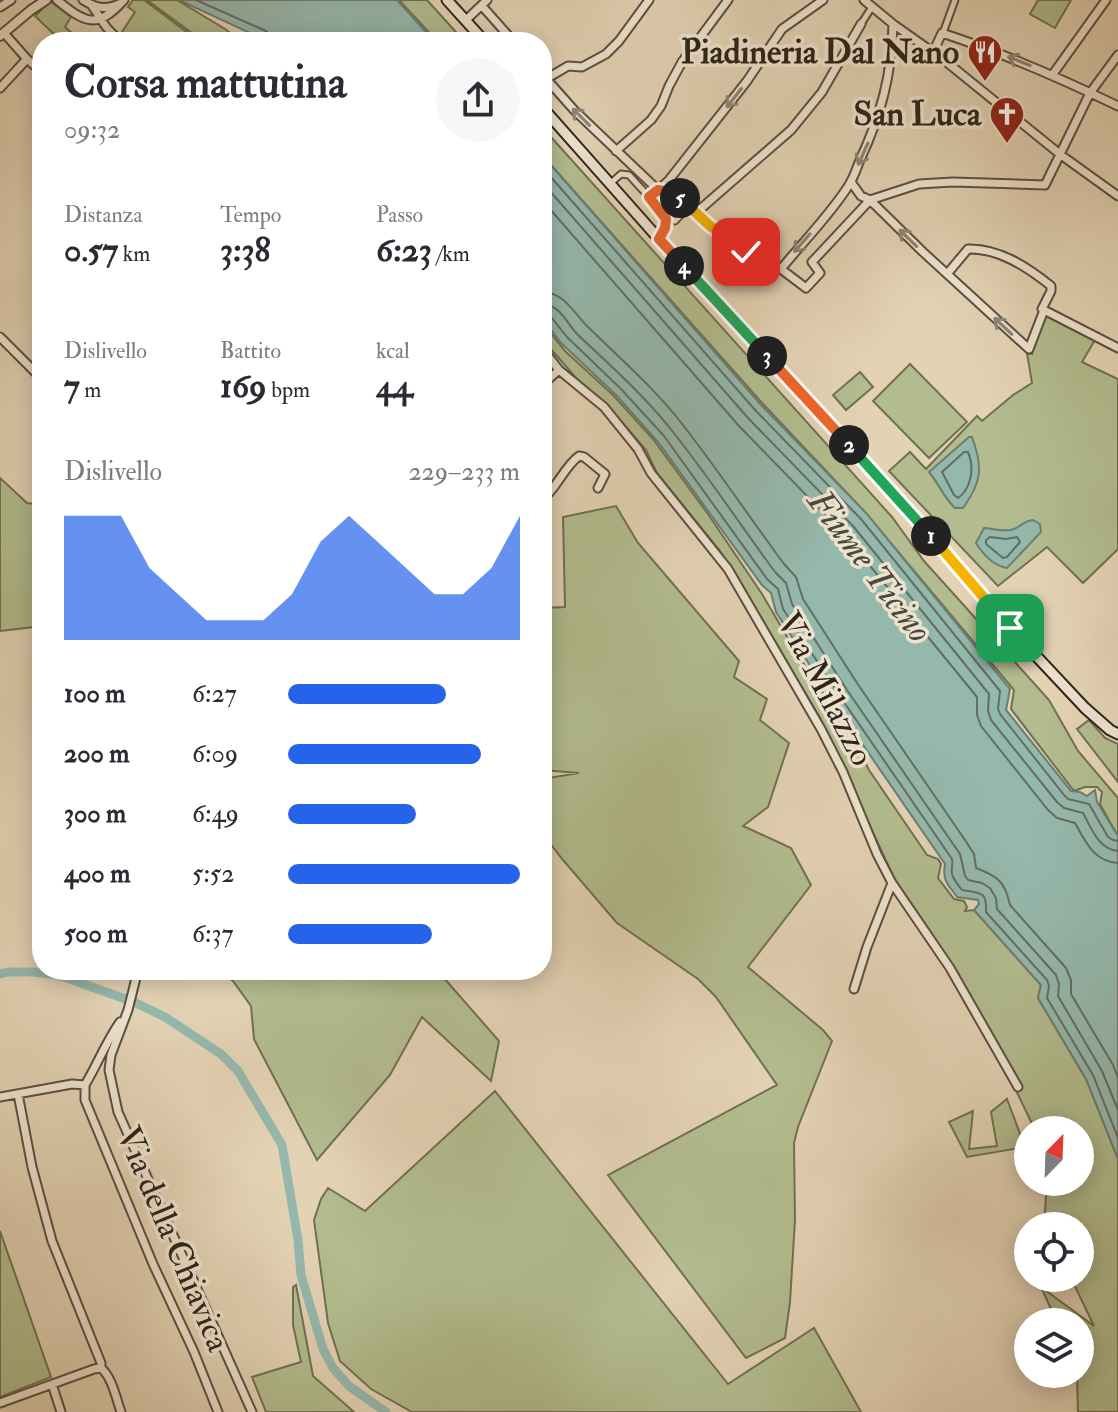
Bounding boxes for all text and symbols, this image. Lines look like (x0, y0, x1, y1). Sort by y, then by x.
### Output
place label: Piadineria Dal Nano (681, 31, 959, 74)
restaurant icon: Piadineria Dal Nano (966, 33, 1004, 83)
one-way arrow (1007, 52, 1032, 67)
text: Corsa mattutina (64, 56, 346, 111)
button: share (436, 58, 520, 142)
one-way arrow (725, 87, 742, 108)
place label: San Luca (854, 93, 982, 136)
church icon: San Luca (988, 95, 1026, 145)
one-way arrow (572, 108, 591, 127)
text: 09:32 (64, 114, 120, 146)
one-way arrow (855, 141, 870, 165)
pin: 5 (660, 178, 700, 218)
text: 5 (675, 184, 685, 212)
text: Distanza (64, 201, 143, 229)
text: Tempo (220, 201, 281, 229)
text: Passo (376, 201, 423, 229)
pin (712, 218, 780, 286)
one-way arrow (898, 228, 918, 247)
text: 0.57 (64, 229, 118, 272)
text: 3:38 (220, 229, 270, 272)
text: 6:23 (376, 229, 432, 272)
icon: check (724, 230, 768, 274)
one-way arrow (793, 233, 811, 253)
text: km (118, 240, 150, 268)
text: /km (432, 240, 470, 268)
pin: 4 (664, 246, 704, 286)
text: 4 (678, 252, 690, 280)
one-way arrow (993, 317, 1013, 335)
pin: 3 (747, 336, 787, 376)
text: Dislivello (64, 337, 147, 365)
text: Battito (220, 337, 281, 365)
text: kcal (376, 337, 410, 365)
text: 3 (763, 342, 771, 370)
text: 7 (64, 365, 80, 408)
text: 169 (220, 365, 267, 408)
text: 44 (376, 365, 413, 408)
text: m (80, 376, 101, 404)
text: bpm (267, 376, 310, 404)
pin: 2 (829, 425, 869, 465)
text: 2 (843, 431, 855, 459)
text: Dislivello (64, 456, 162, 488)
text: 229–233 m (408, 456, 520, 488)
water label: Fiume Ticino (797, 479, 942, 651)
pin: 1 (911, 516, 951, 556)
text: 1 (927, 522, 935, 550)
pin (976, 594, 1044, 662)
street label: Via Milazzo (767, 605, 883, 773)
icon: arrive (988, 606, 1032, 650)
text: 100 m (64, 678, 125, 710)
text: 6:27 (192, 678, 237, 710)
text: 200 m (64, 738, 129, 770)
text: 6:09 (192, 738, 238, 770)
text: 300 m (64, 798, 126, 830)
text: 6:49 (192, 798, 239, 830)
text: 400 m (64, 858, 130, 890)
text: 5:52 (192, 858, 234, 890)
text: 500 m (64, 918, 128, 950)
text: 6:37 (192, 918, 233, 950)
north arrow (1014, 1116, 1094, 1196)
map controls (1014, 1116, 1094, 1388)
street label: Via della Chiavica (106, 1120, 240, 1359)
button: locate (1014, 1212, 1094, 1292)
button: layers (1014, 1308, 1094, 1388)

